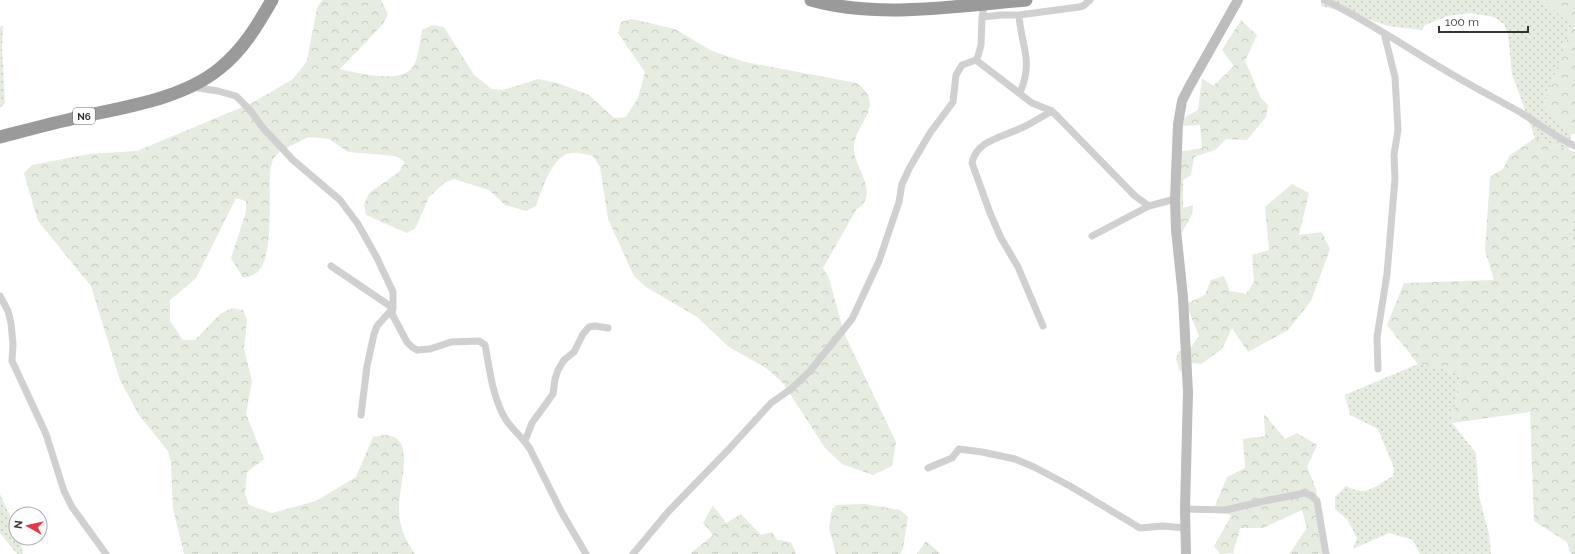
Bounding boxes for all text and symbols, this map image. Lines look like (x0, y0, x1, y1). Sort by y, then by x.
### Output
scale bar (1439, 8, 1528, 34)
text: 100 m (1445, 15, 1479, 29)
road number: N6 (73, 108, 95, 124)
north arrow (8, 506, 48, 546)
text: N (12, 520, 26, 530)

